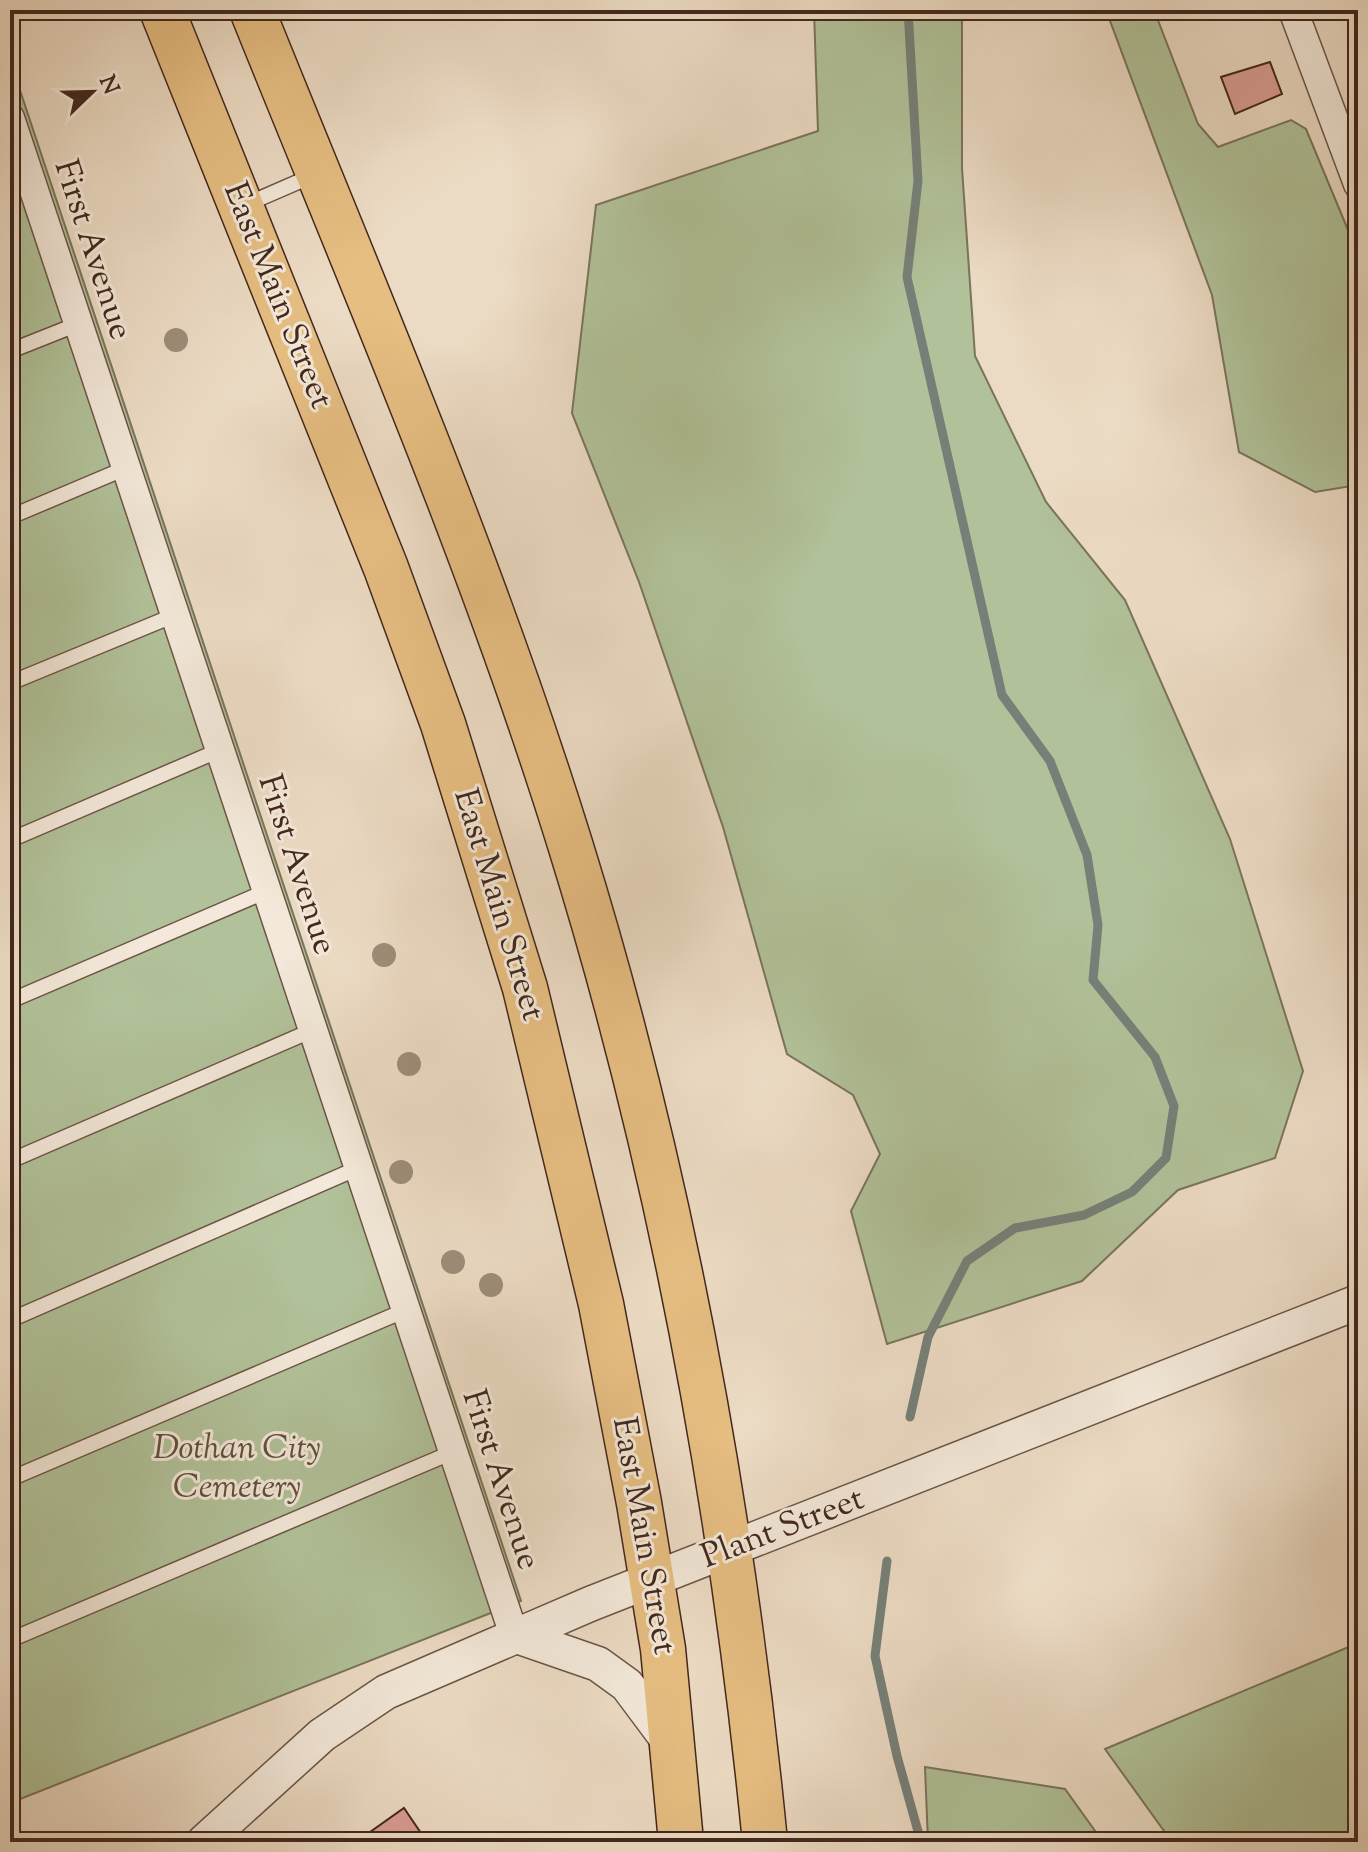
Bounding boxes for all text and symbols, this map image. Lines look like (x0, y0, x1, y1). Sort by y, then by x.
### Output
north arrow (52, 52, 132, 132)
text: N (89, 71, 126, 100)
street label: First Avenue (40, 154, 144, 346)
street label: East Main Street (209, 175, 345, 417)
street label: First Avenue (244, 769, 348, 961)
street label: East Main Street (439, 783, 557, 1027)
street label: First Avenue (448, 1384, 552, 1576)
street label: East Main Street (598, 1413, 688, 1659)
park label: Dothan City Cemetery (153, 1425, 321, 1513)
street label: Plant Street (695, 1475, 872, 1582)

